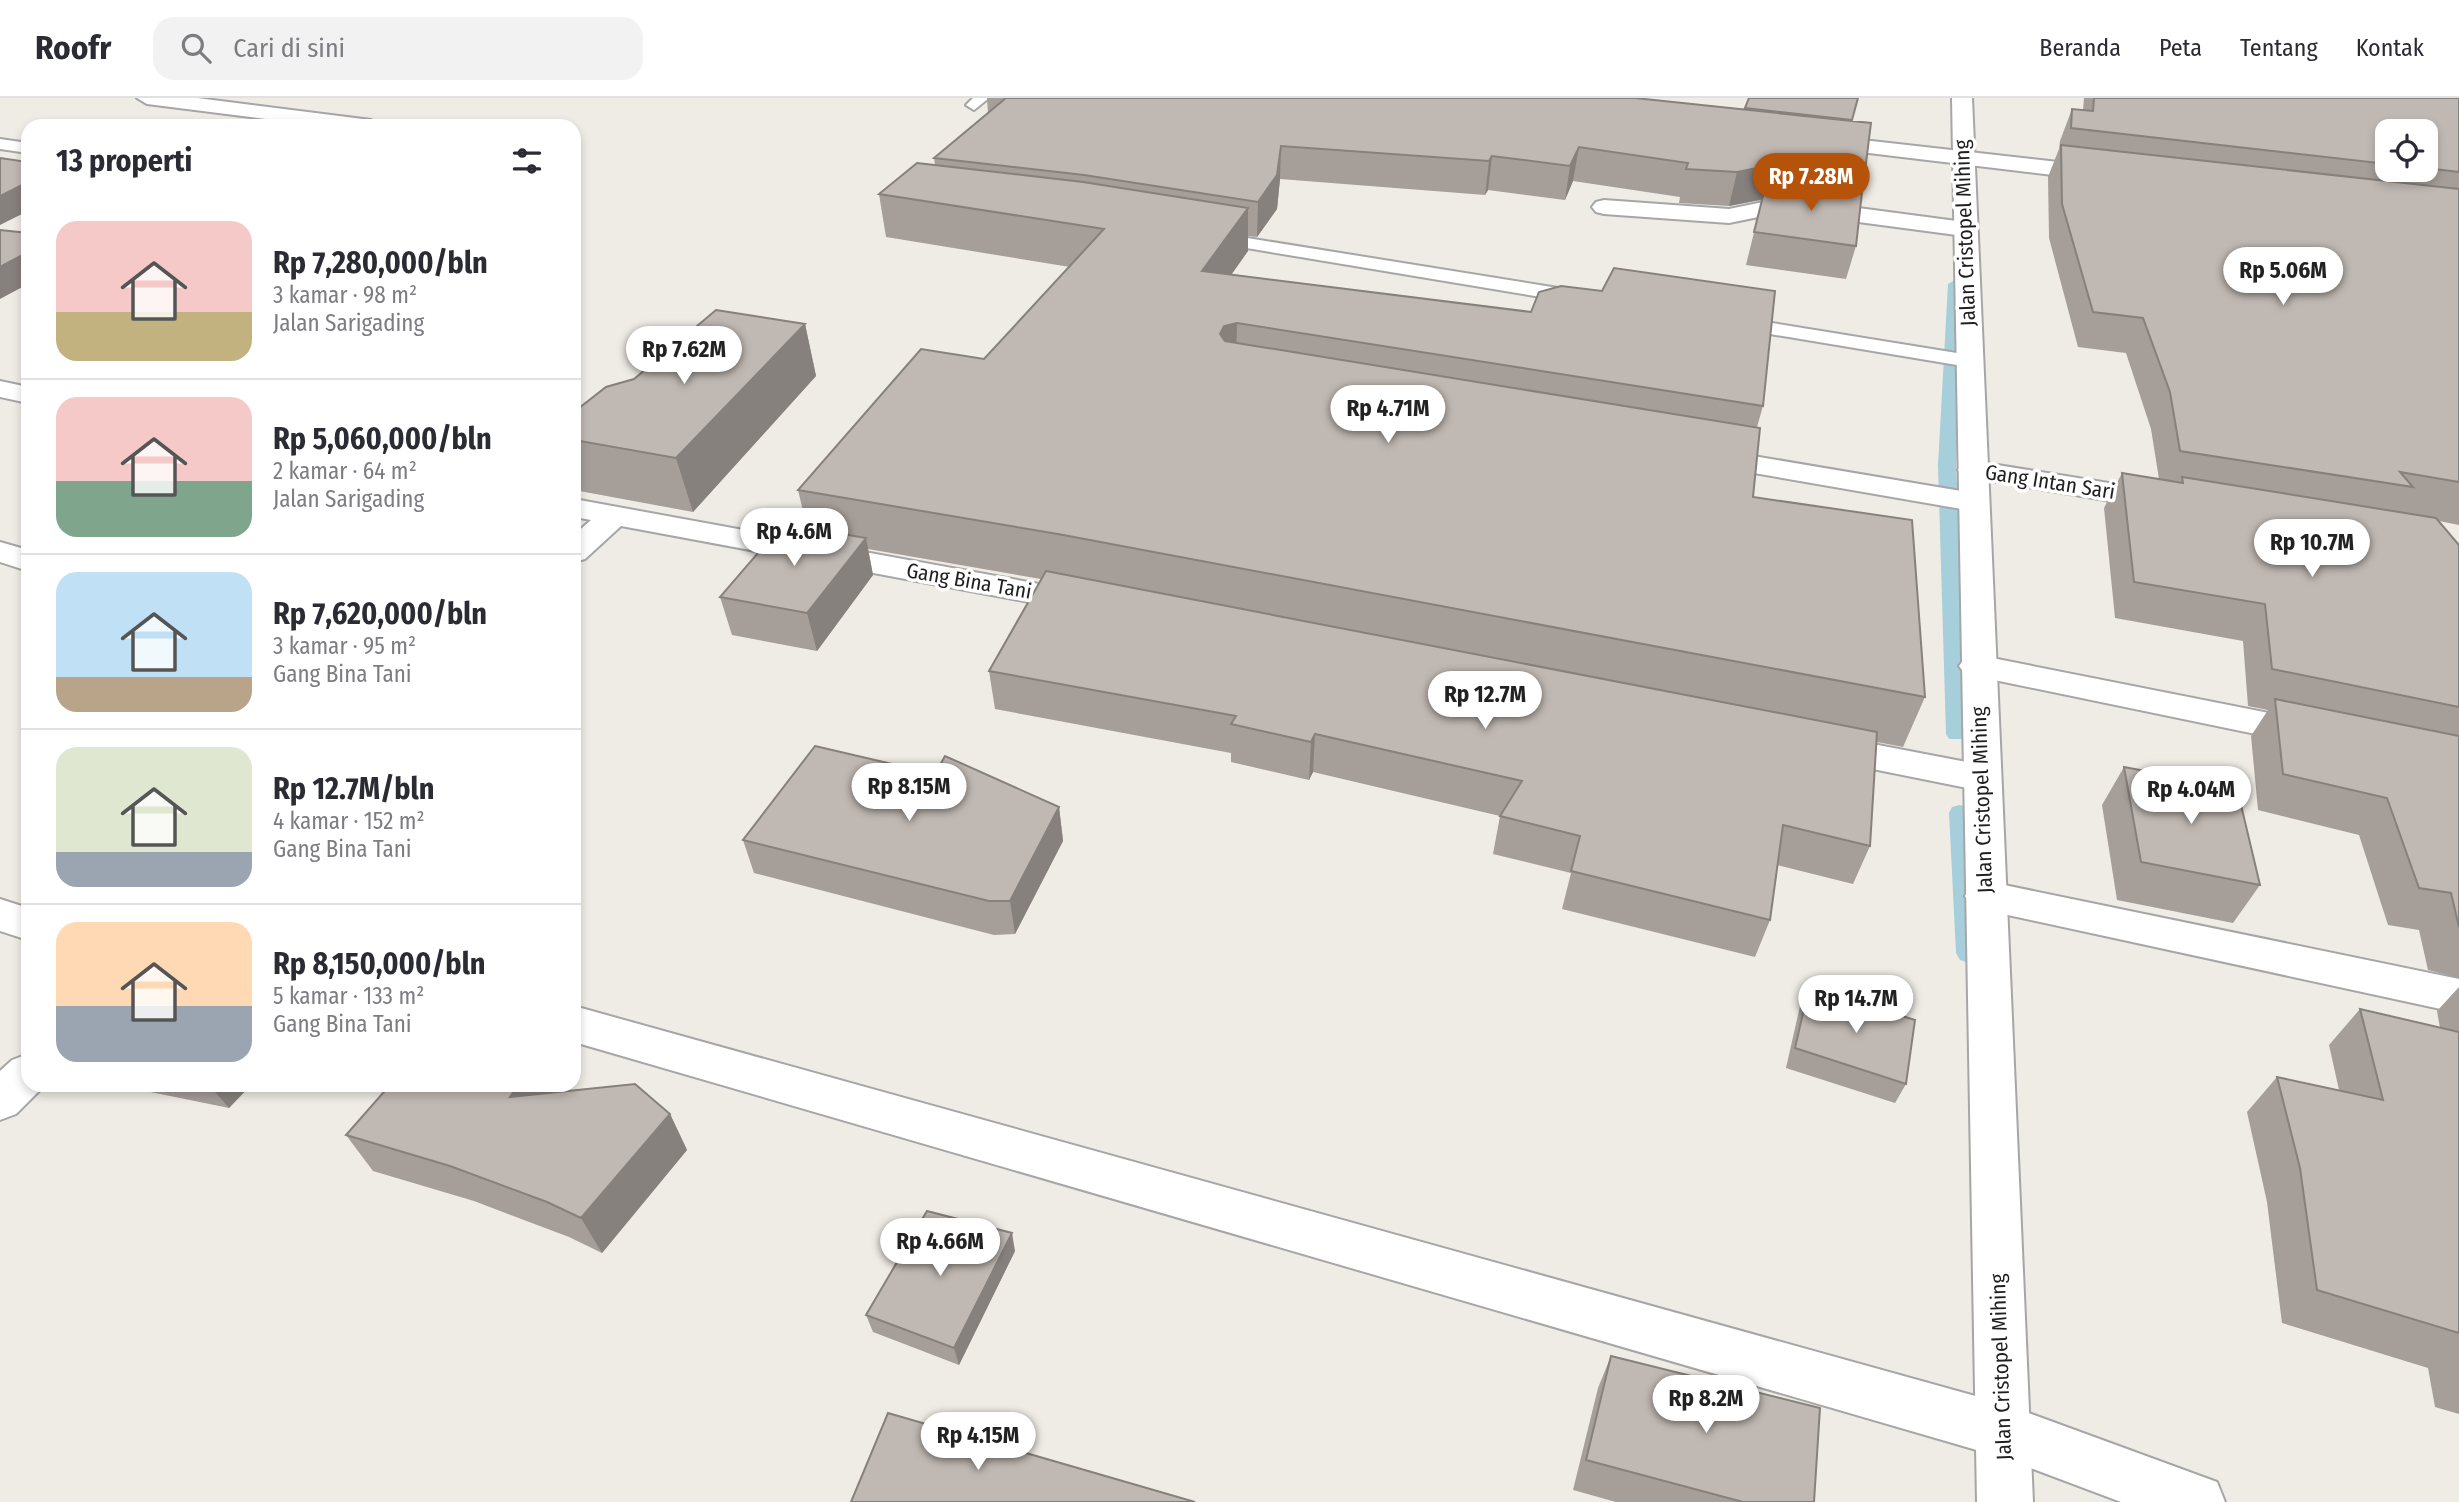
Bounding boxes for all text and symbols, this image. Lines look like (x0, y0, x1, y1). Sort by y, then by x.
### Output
search box (153, 17, 643, 80)
text: Roofr (35, 28, 111, 68)
icon: search (177, 29, 215, 67)
text: Cari di sini (233, 33, 345, 64)
text: Beranda (2039, 34, 2121, 62)
text: Peta (2159, 34, 2202, 62)
text: Tentang (2240, 34, 2318, 62)
text: Kontak (2356, 34, 2424, 62)
map controls (2375, 119, 2438, 182)
button: locate (2375, 119, 2438, 182)
street label: Jalan Cristopel Mihing (1949, 139, 1981, 327)
icon: filters (508, 142, 546, 180)
text: 13 properti (56, 143, 192, 179)
pin: Rp 7.28M (1739, 153, 1883, 213)
text: Rp 7.28M (1769, 162, 1853, 190)
text: Rp 7,280,000/bln (273, 245, 488, 281)
pin: Rp 5.06M (2211, 248, 2355, 307)
icon: home (112, 249, 196, 333)
text: Rp 5.06M (2239, 256, 2327, 284)
text: 3 kamar · 98 m² (273, 281, 417, 309)
text: Jalan Sarigading (273, 309, 424, 337)
pin: Rp 7.62M (612, 327, 756, 386)
text: Rp 7.62M (642, 335, 726, 363)
pin: Rp 4.71M (1316, 386, 1460, 445)
text: Rp 4.71M (1346, 394, 1430, 422)
text: Rp 5,060,000/bln (273, 421, 492, 457)
icon: home (112, 425, 196, 509)
text: 2 kamar · 64 m² (273, 457, 417, 485)
street label: Gang Intan Sari (1983, 459, 2117, 505)
text: Jalan Sarigading (273, 485, 424, 513)
pin: Rp 4.6M (729, 508, 859, 568)
text: Rp 4.6M (756, 517, 832, 545)
pin: Rp 10.7M (2240, 519, 2384, 579)
text: Rp 10.7M (2270, 528, 2354, 556)
street label: Gang Bina Tani (904, 557, 1034, 605)
text: Rp 7,620,000/bln (273, 596, 487, 632)
icon: home (112, 600, 196, 684)
text: 3 kamar · 95 m² (273, 632, 416, 660)
text: Gang Bina Tani (273, 660, 412, 688)
pin: Rp 12.7M (1413, 672, 1557, 731)
text: Rp 12.7M (1444, 680, 1526, 708)
street label: Jalan Cristopel Mihing (1966, 706, 1998, 894)
pin: Rp 8.15M (837, 764, 981, 823)
pin: Rp 4.04M (2119, 766, 2263, 826)
text: Rp 12.7M/bln (273, 771, 434, 807)
text: Rp 8.15M (868, 772, 950, 800)
icon: home (112, 775, 196, 859)
text: Rp 4.04M (2147, 775, 2235, 803)
text: 4 kamar · 152 m² (273, 807, 425, 835)
text: Gang Bina Tani (273, 835, 412, 863)
text: Rp 8,150,000/bln (273, 946, 486, 982)
icon: home (112, 950, 196, 1034)
pin: Rp 14.7M (1784, 976, 1928, 1035)
text: 5 kamar · 133 m² (273, 982, 424, 1010)
text: Rp 14.7M (1814, 984, 1898, 1012)
text: Gang Bina Tani (273, 1010, 412, 1038)
pin: Rp 4.66M (868, 1218, 1012, 1278)
text: Rp 4.66M (896, 1227, 984, 1255)
street label: Jalan Cristopel Mihing (1985, 1273, 2017, 1461)
pin: Rp 8.2M (1641, 1376, 1771, 1435)
text: Rp 8.2M (1669, 1384, 1743, 1412)
pin: Rp 4.15M (906, 1412, 1050, 1472)
text: Rp 4.15M (937, 1421, 1019, 1449)

